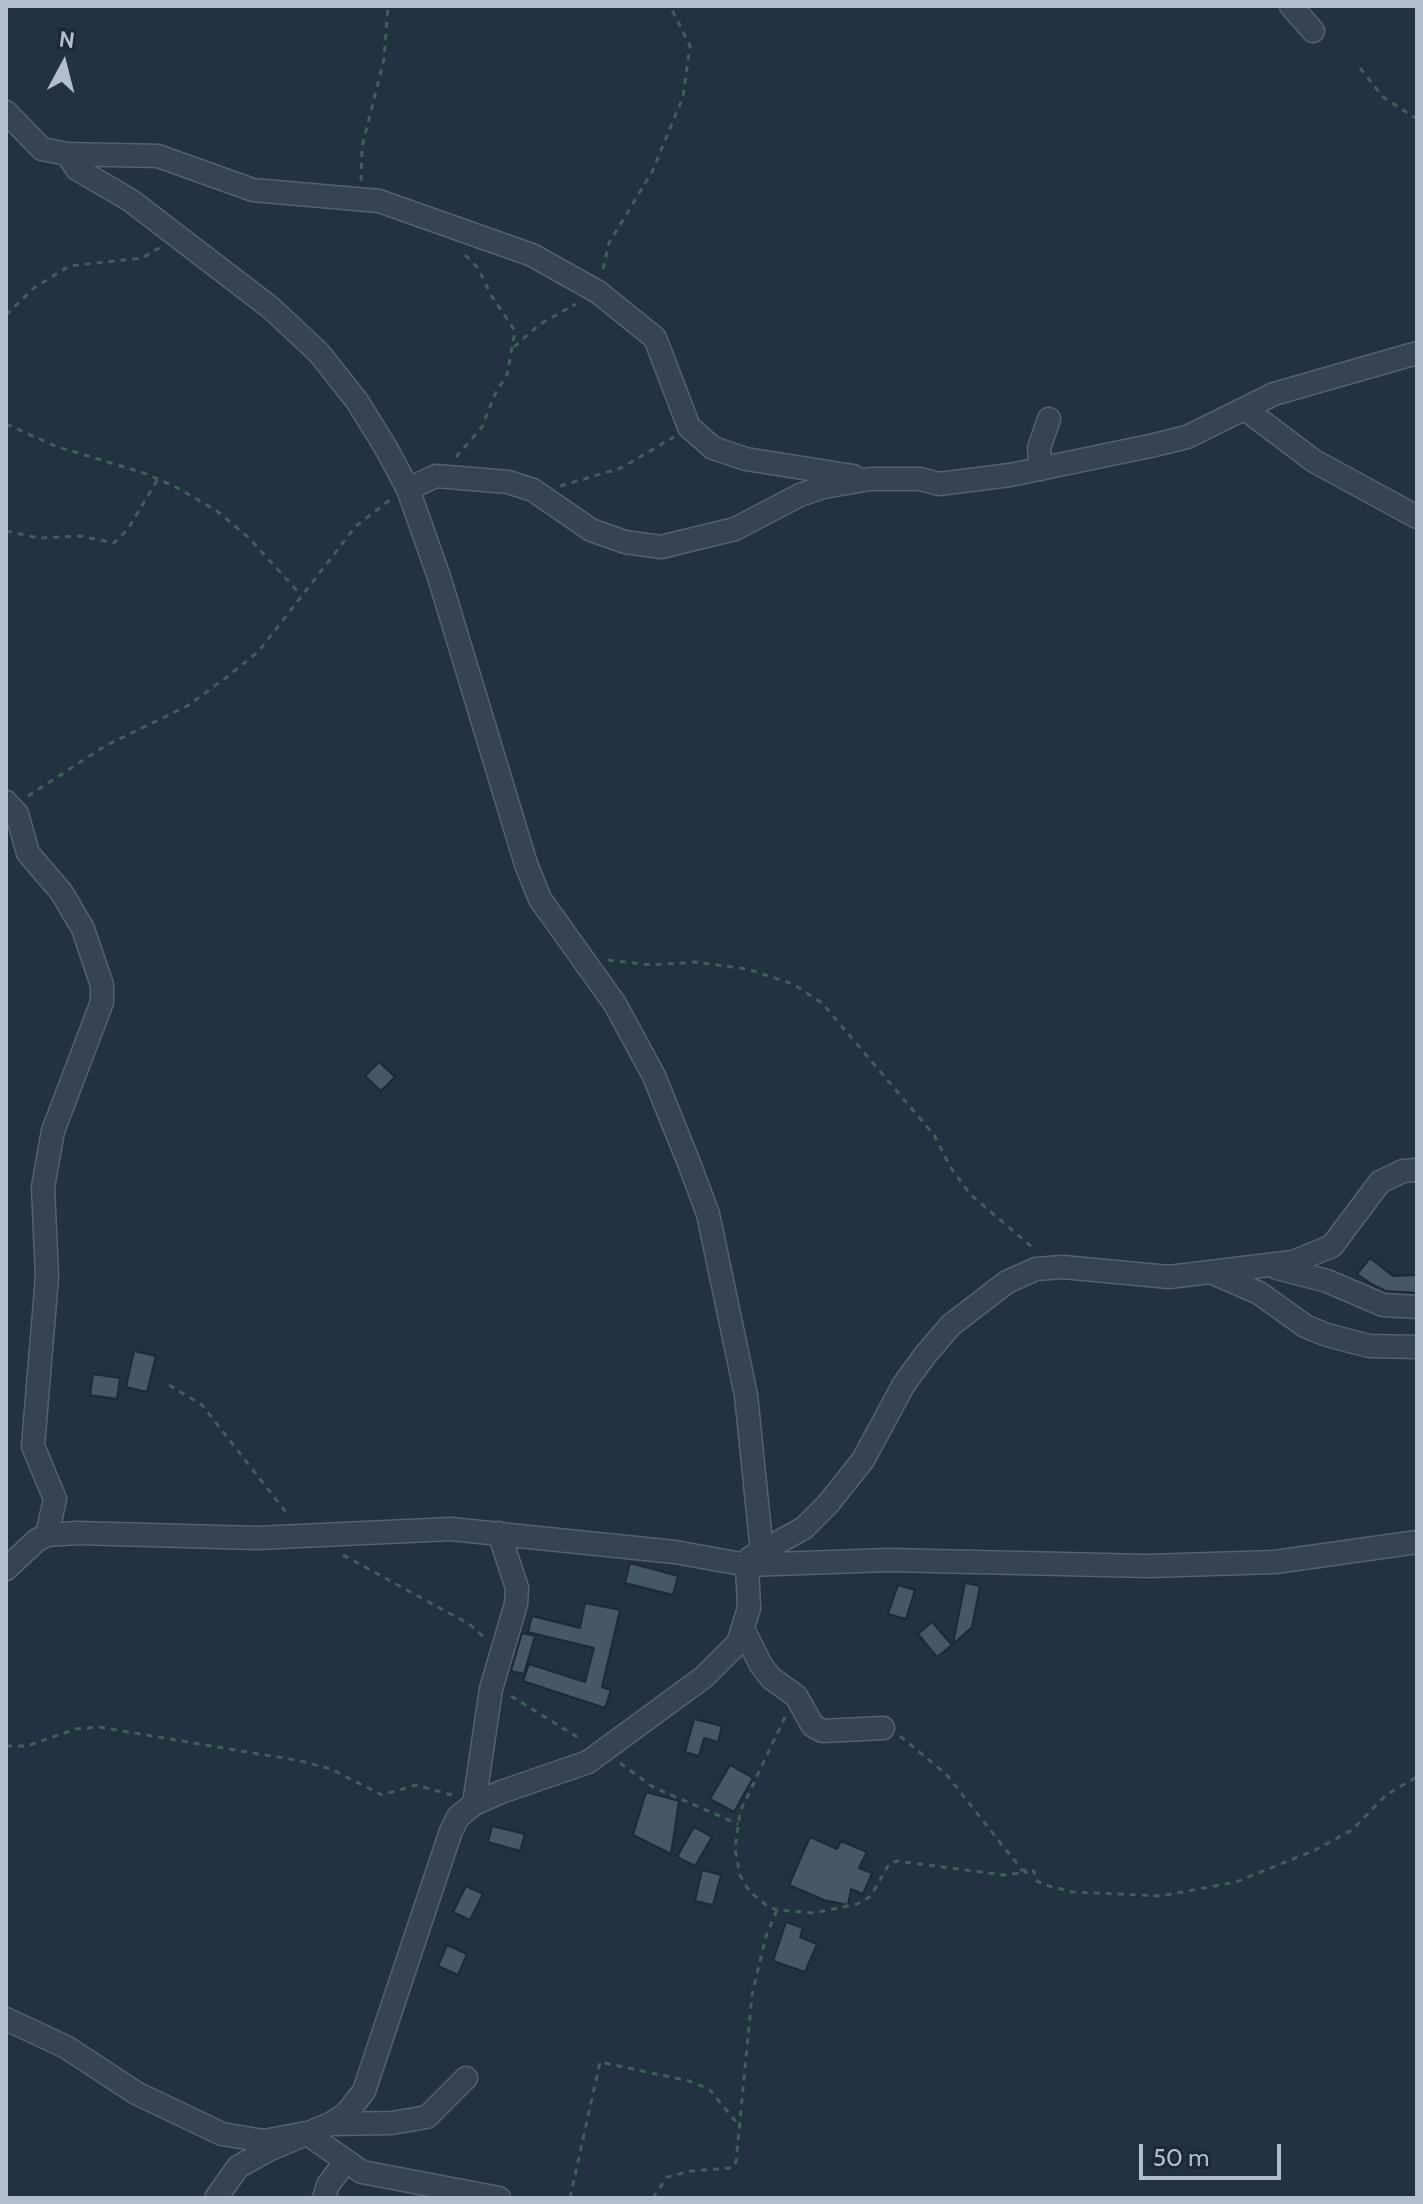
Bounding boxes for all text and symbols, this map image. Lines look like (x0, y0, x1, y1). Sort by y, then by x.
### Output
north arrow (24, 24, 104, 104)
text: N (58, 25, 76, 54)
scale bar (1143, 2128, 1285, 2178)
text: 50 m (1153, 2143, 1209, 2172)

